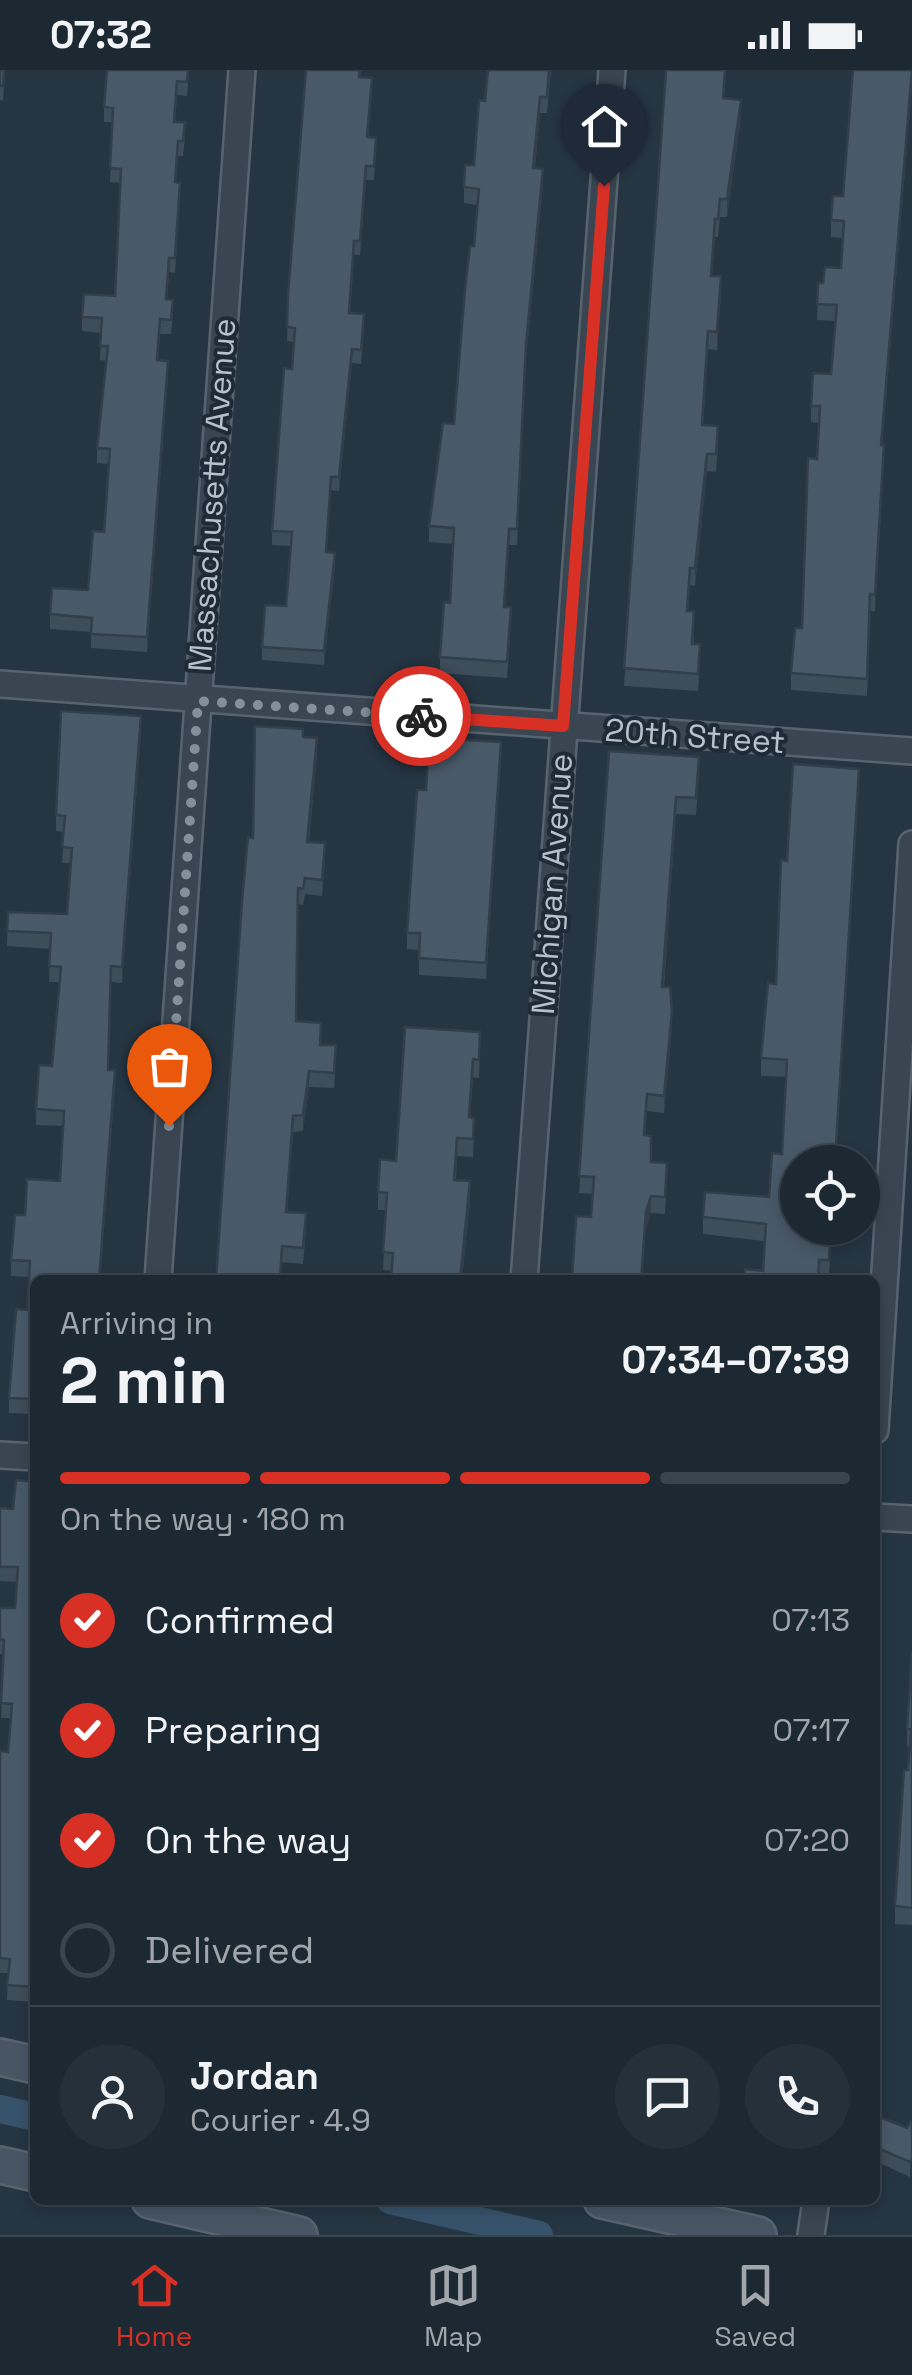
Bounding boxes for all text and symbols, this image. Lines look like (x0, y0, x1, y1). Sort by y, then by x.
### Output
text: 07:32 (50, 11, 152, 59)
pin (562, 84, 647, 187)
icon: home (577, 99, 632, 154)
street label: Massachusetts Avenue (180, 317, 244, 673)
courier (371, 666, 471, 766)
icon: bike (394, 689, 449, 744)
street label: 20th Street (604, 710, 786, 762)
street label: Michigan Avenue (523, 752, 581, 1016)
pin (127, 1024, 212, 1127)
icon: bag (142, 1039, 197, 1094)
map controls (780, 1145, 880, 1245)
button: locate (780, 1145, 880, 1245)
text: Arriving in (60, 1303, 213, 1343)
text: 07:34–07:39 (621, 1336, 850, 1384)
text: 2 min (60, 1339, 228, 1422)
text: On the way · 180 m (60, 1499, 346, 1539)
icon: check (60, 1593, 115, 1648)
text: Confirmed (145, 1596, 335, 1644)
text: 07:13 (771, 1600, 850, 1640)
icon: check (60, 1703, 115, 1758)
text: Preparing (145, 1706, 322, 1754)
text: 07:17 (772, 1710, 850, 1750)
icon: check (60, 1813, 115, 1868)
text: On the way (145, 1816, 351, 1864)
text: 07:20 (764, 1820, 850, 1860)
text: Delivered (145, 1926, 314, 1974)
button: person (60, 2044, 165, 2149)
button: chat (615, 2044, 720, 2149)
button: phone (745, 2044, 850, 2149)
text: Jordan (190, 2052, 319, 2100)
text: Courier · 4.9 (190, 2100, 371, 2140)
tab: Home (116, 2258, 192, 2354)
tab: Map (424, 2258, 483, 2354)
tab: Saved (714, 2258, 796, 2354)

